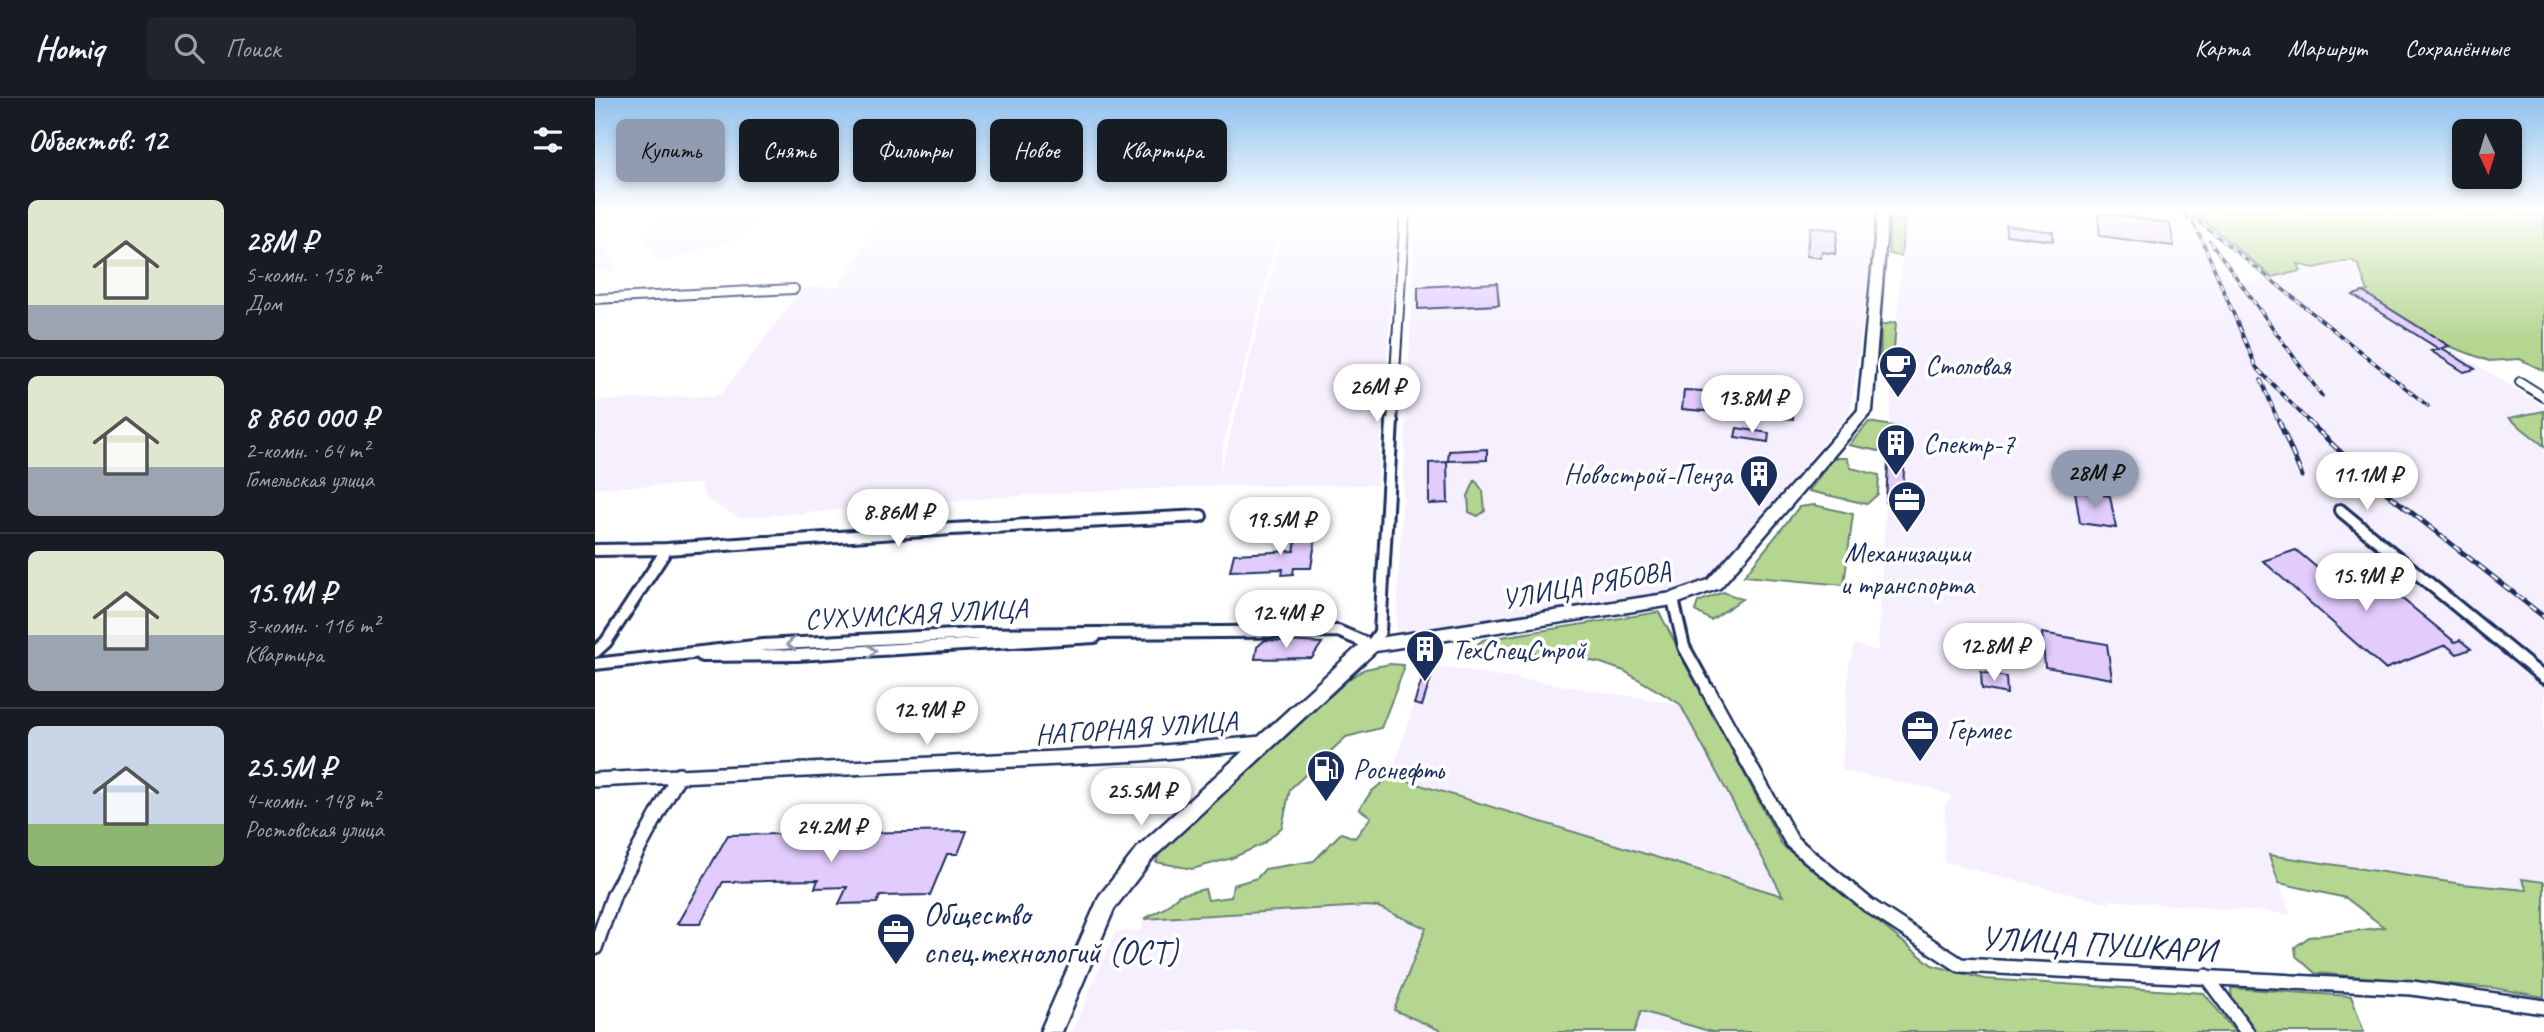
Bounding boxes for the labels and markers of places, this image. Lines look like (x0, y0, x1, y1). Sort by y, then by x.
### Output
cafe icon: Столовая (1877, 344, 1919, 399)
place label: Столовая (1925, 348, 2012, 383)
pin: 26M ₽ (1328, 364, 1426, 424)
pin: 13.8M ₽ (1687, 376, 1817, 435)
building icon: Спектр-7 (1875, 422, 1917, 477)
place label: Спектр-7 (1923, 426, 2016, 461)
pin: 28M ₽ (2046, 450, 2144, 510)
pin: 11.1M ₽ (2302, 452, 2432, 512)
building icon: Новострой-Пенза (1738, 453, 1780, 508)
place label: Новострой-Пенза (1564, 457, 1734, 492)
office icon: Механизации и транспорта (1886, 479, 1928, 534)
pin: 8.86M ₽ (833, 490, 963, 549)
pin: 19.5M ₽ (1215, 498, 1345, 557)
place label: Механизации и транспорта (1840, 535, 1976, 602)
pin: 15.9M ₽ (2301, 554, 2431, 613)
pin: 12.4M ₽ (1221, 590, 1351, 650)
pin: 12.8M ₽ (1929, 624, 2059, 683)
building icon: ТехСпецСтрой (1404, 628, 1446, 683)
place label: ТехСпецСтрой (1452, 632, 1587, 667)
pin: 12.9M ₽ (862, 688, 992, 747)
office icon: Гермес (1899, 708, 1941, 763)
place label: Гермес (1947, 712, 2013, 747)
fuel station icon: Роснефть (1305, 748, 1347, 803)
place label: Роснефть (1353, 752, 1446, 787)
pin: 25.5M ₽ (1076, 768, 1206, 828)
pin: 24.2M ₽ (766, 804, 896, 864)
place label: Общество спец.технологий (ОСТ) (923, 893, 1180, 973)
office icon: Общество спец.технологий (ОСТ) (875, 911, 917, 966)

